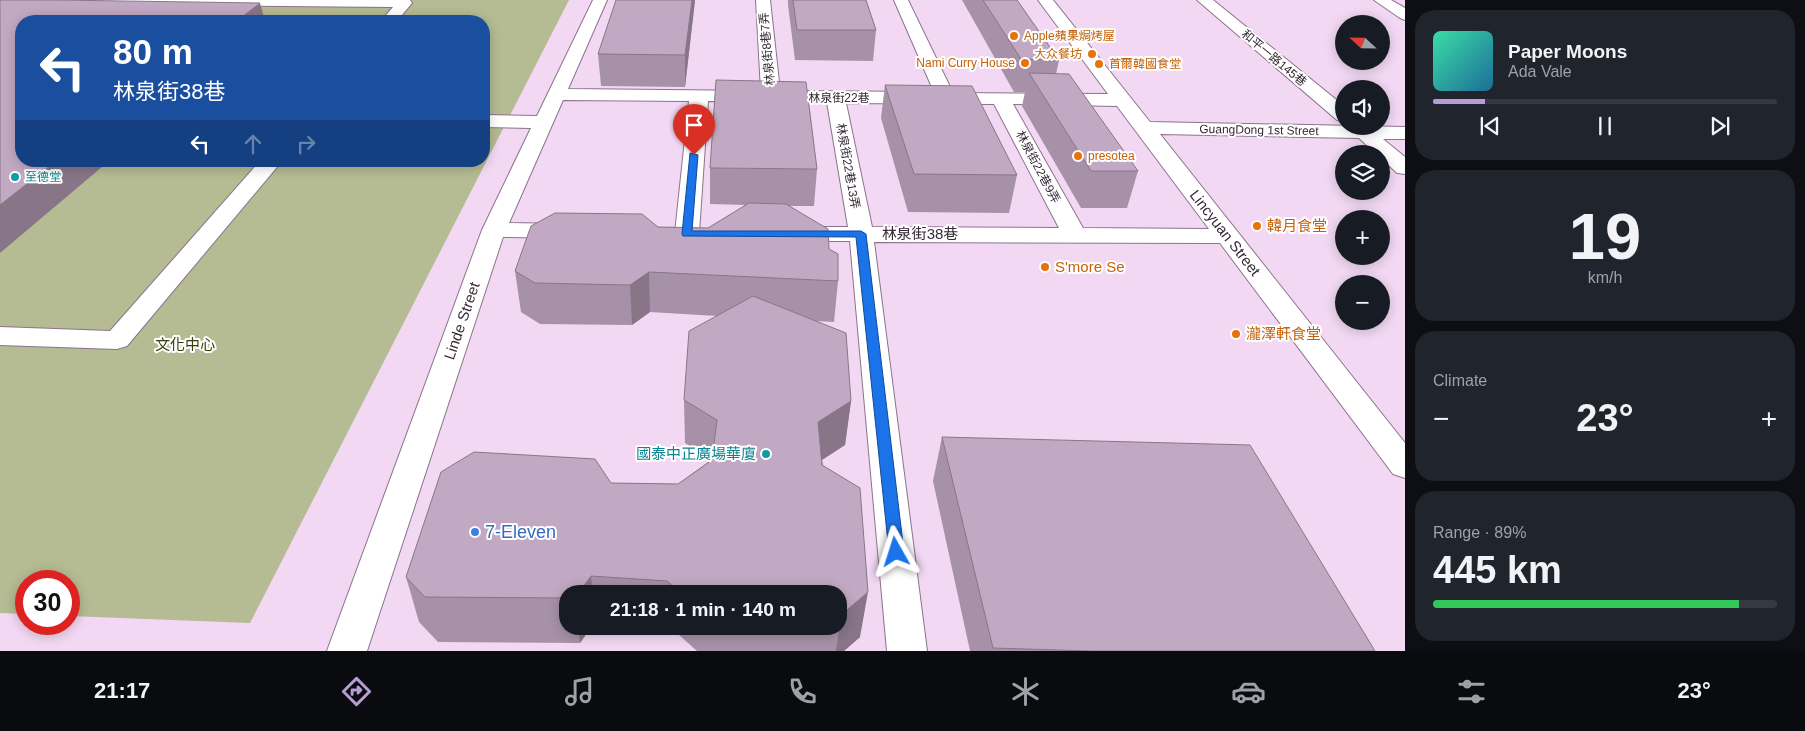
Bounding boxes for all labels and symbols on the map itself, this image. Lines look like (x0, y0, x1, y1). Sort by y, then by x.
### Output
street label: 林泉街8巷7弄 (757, 12, 777, 86)
north arrow (1335, 15, 1390, 70)
street label: 和平一路145巷 (1239, 27, 1309, 89)
place label: Apple蘋果焗烤屋 (1024, 29, 1115, 43)
marker: Apple蘋果焗烤屋 (1008, 30, 1020, 42)
place label: 大众餐坊 (1034, 47, 1082, 61)
marker: 大众餐坊 (1086, 48, 1098, 60)
place label: Nami Curry House (916, 56, 1015, 70)
marker: Nami Curry House (1019, 57, 1031, 69)
place label: 首爾韓國食堂 (1109, 57, 1181, 71)
marker: 首爾韓國食堂 (1093, 58, 1105, 70)
street label: 林泉街22巷 (808, 91, 870, 105)
pin (673, 104, 715, 155)
street label: 林泉街22巷13弄 (834, 122, 862, 210)
street label: GuangDong 1st Street (1199, 122, 1319, 138)
street label: 林泉街22巷9弄 (1013, 128, 1063, 206)
place label: presotea (1088, 149, 1135, 163)
marker: presotea (1072, 150, 1084, 162)
place label: 至德堂 (25, 170, 61, 184)
marker: 至德堂 (9, 171, 21, 183)
street label: Lincyuan Street (1187, 186, 1265, 280)
place label: 韓月食堂 (1267, 217, 1327, 234)
marker: 韓月食堂 (1251, 220, 1263, 232)
street label: 林泉街38巷 (882, 225, 958, 242)
place label: S'more Se (1055, 258, 1125, 275)
marker: S'more Se (1039, 261, 1051, 273)
street label: Linde Street (440, 279, 483, 362)
place label: 瀧澤軒食堂 (1246, 325, 1321, 342)
marker: 瀧澤軒食堂 (1230, 328, 1242, 340)
park label: 文化中心 (155, 336, 215, 353)
place label: 國泰中正廣場華廈 (636, 445, 756, 462)
marker: 國泰中正廣場華廈 (760, 448, 772, 460)
place label: 7-Eleven (485, 522, 556, 542)
position arrow (869, 525, 921, 577)
marker: 7-Eleven (469, 526, 481, 538)
speed limit sign: 30 (15, 570, 80, 635)

